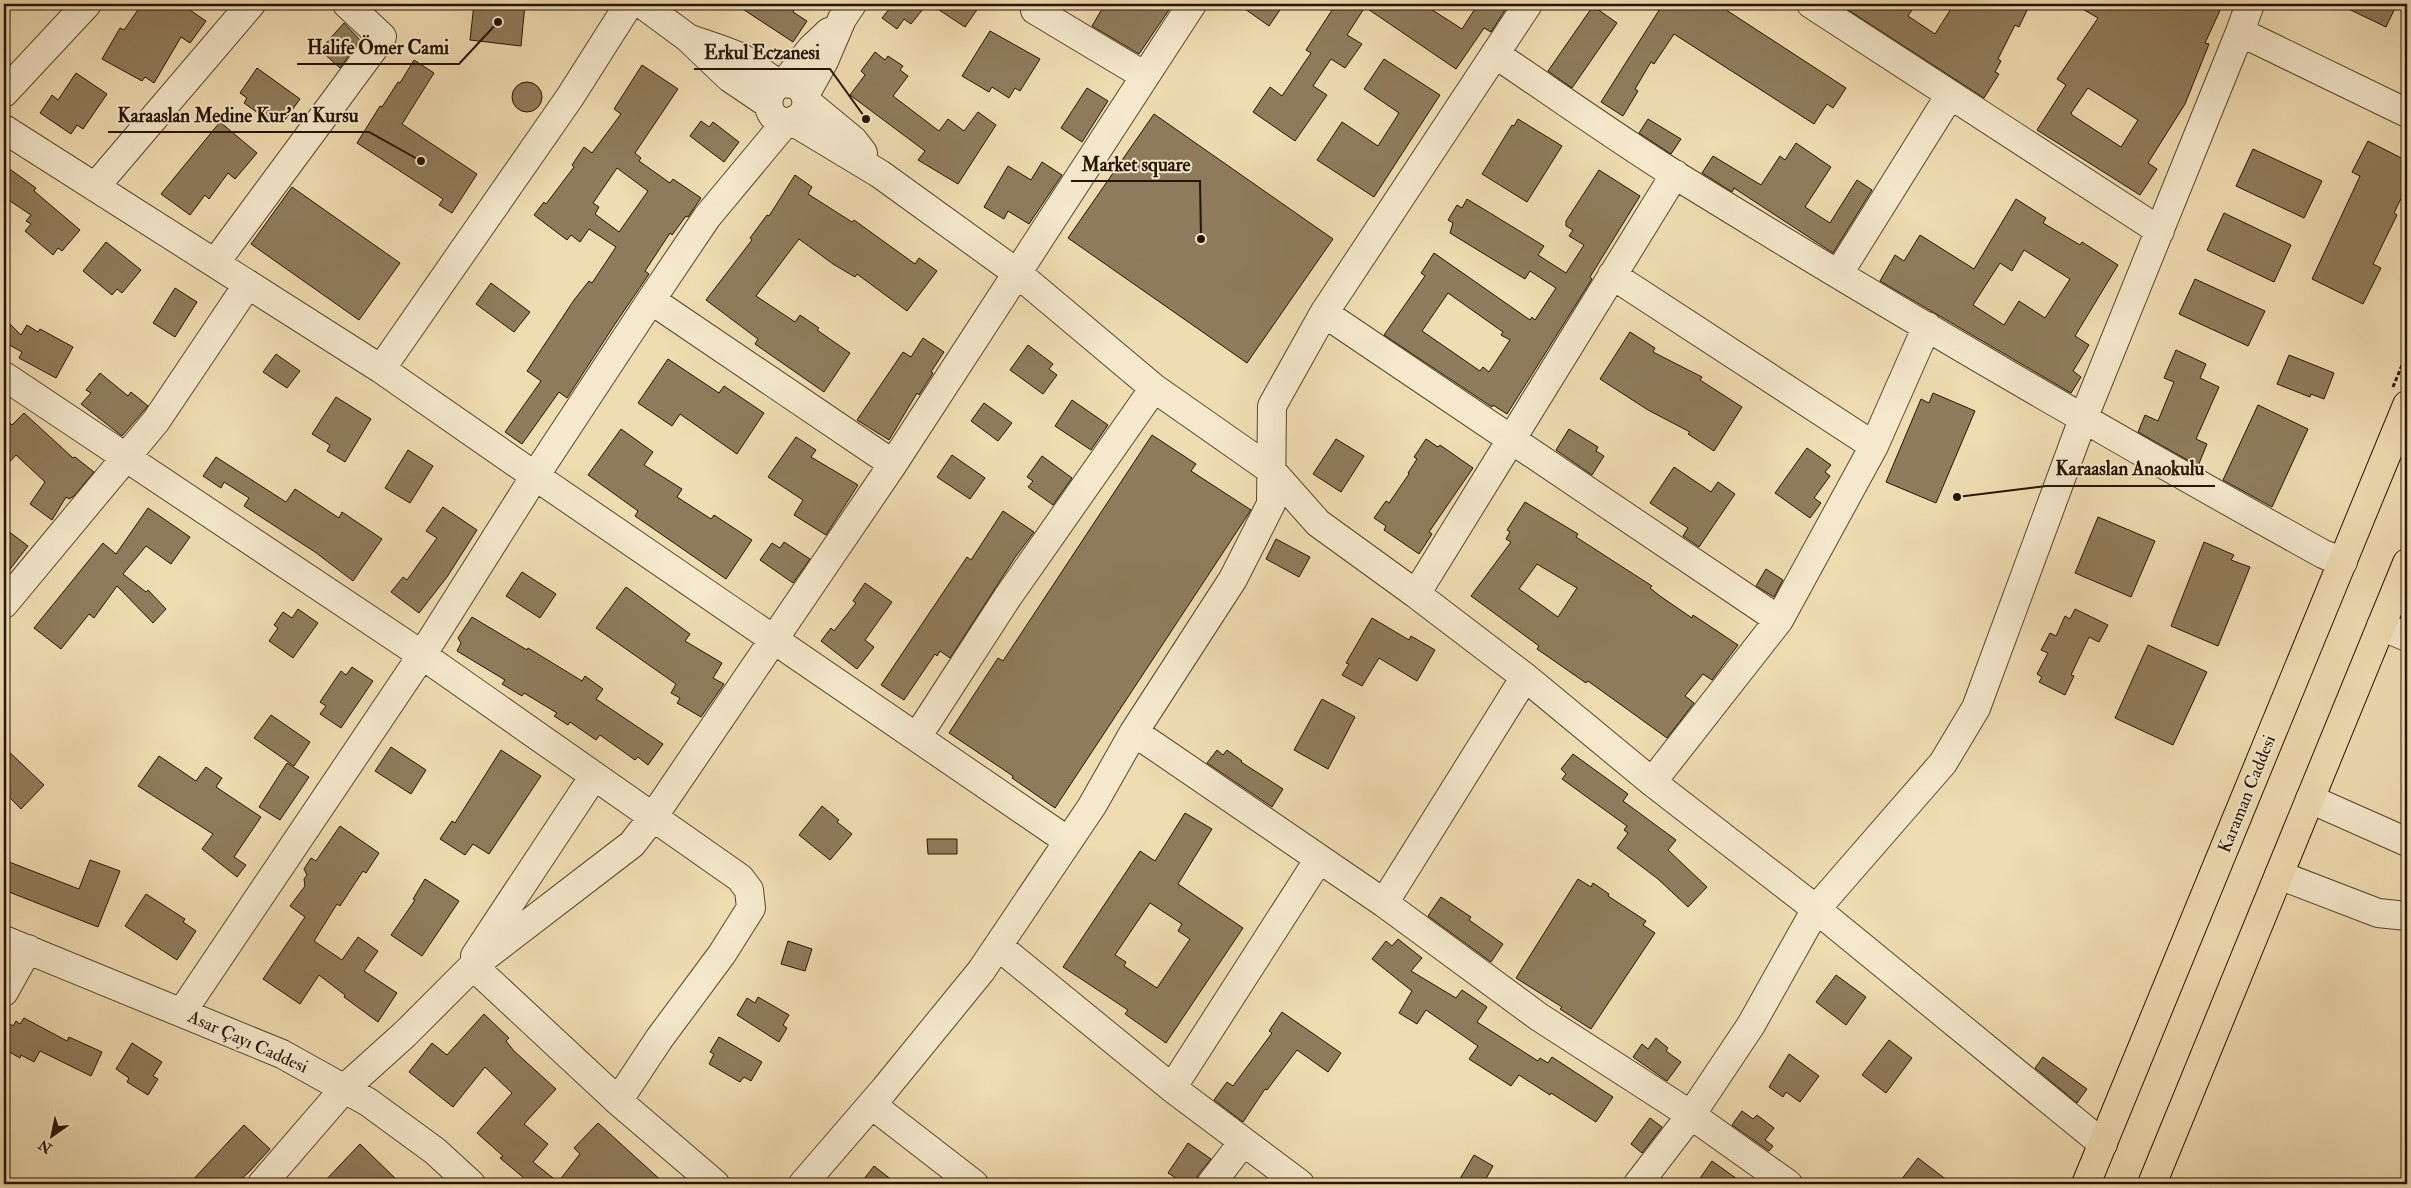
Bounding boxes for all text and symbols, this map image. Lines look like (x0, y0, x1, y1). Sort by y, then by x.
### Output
callout: Halife Ömer Cami (297, 30, 459, 64)
text: Halife Ömer Cami (307, 34, 449, 60)
callout: Erkul Eczanesi (694, 35, 830, 69)
text: Erkul Eczanesi (704, 41, 820, 65)
callout: Karaaslan Medine Kur'an Kursu (108, 98, 369, 132)
text: Karaaslan Medine Kur'an Kursu (117, 104, 359, 128)
callout: Market square (1071, 147, 1200, 181)
text: Market square (1080, 153, 1191, 178)
callout: Karaaslan Anaokulu (2046, 452, 2215, 486)
text: Karaaslan Anaokulu (2056, 457, 2205, 481)
street label: Karaman Caddesi (2213, 731, 2281, 856)
street label: Asar Çayı Caddesi (183, 1005, 312, 1079)
north arrow (28, 1110, 78, 1160)
text: N (35, 1136, 56, 1158)

